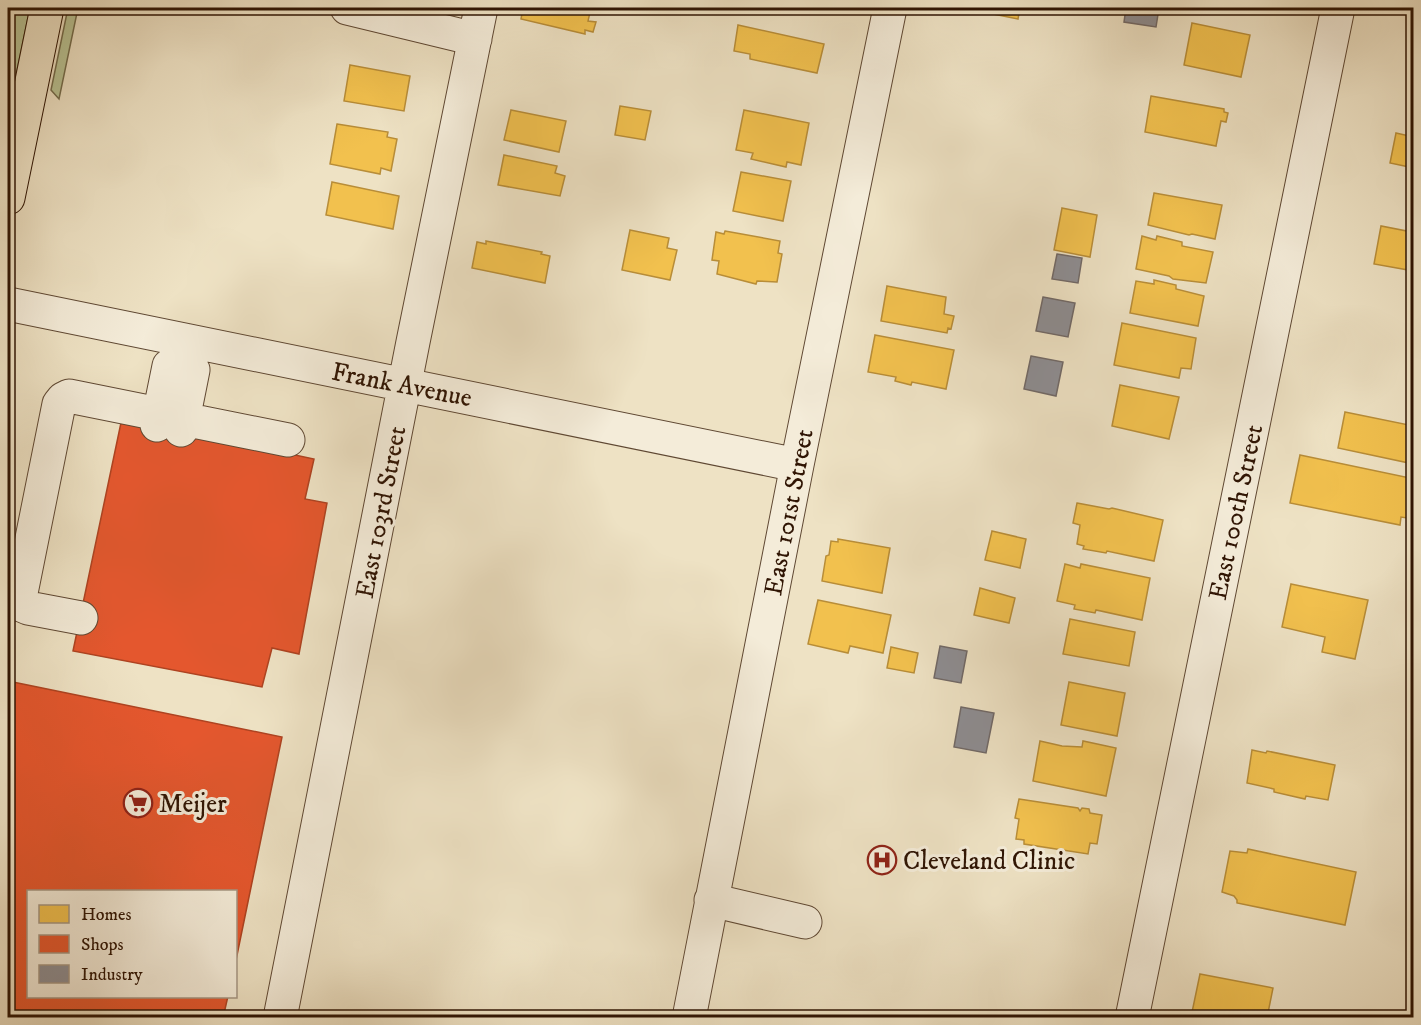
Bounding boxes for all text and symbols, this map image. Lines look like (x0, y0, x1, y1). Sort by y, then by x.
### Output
street label: Frank Avenue (329, 356, 475, 415)
street label: East 100th Street (1202, 422, 1271, 603)
street label: East 103rd Street (349, 423, 414, 601)
street label: East 101st Street (757, 426, 822, 598)
supermarket icon: Meijer (122, 787, 154, 819)
place label: Meijer (159, 788, 227, 821)
hospital icon: Cleveland Clinic (866, 844, 898, 876)
place label: Cleveland Clinic (903, 845, 1075, 878)
legend (27, 890, 237, 998)
text: Homes (81, 904, 132, 926)
text: Shops (81, 934, 124, 956)
text: Industry (81, 964, 143, 986)

